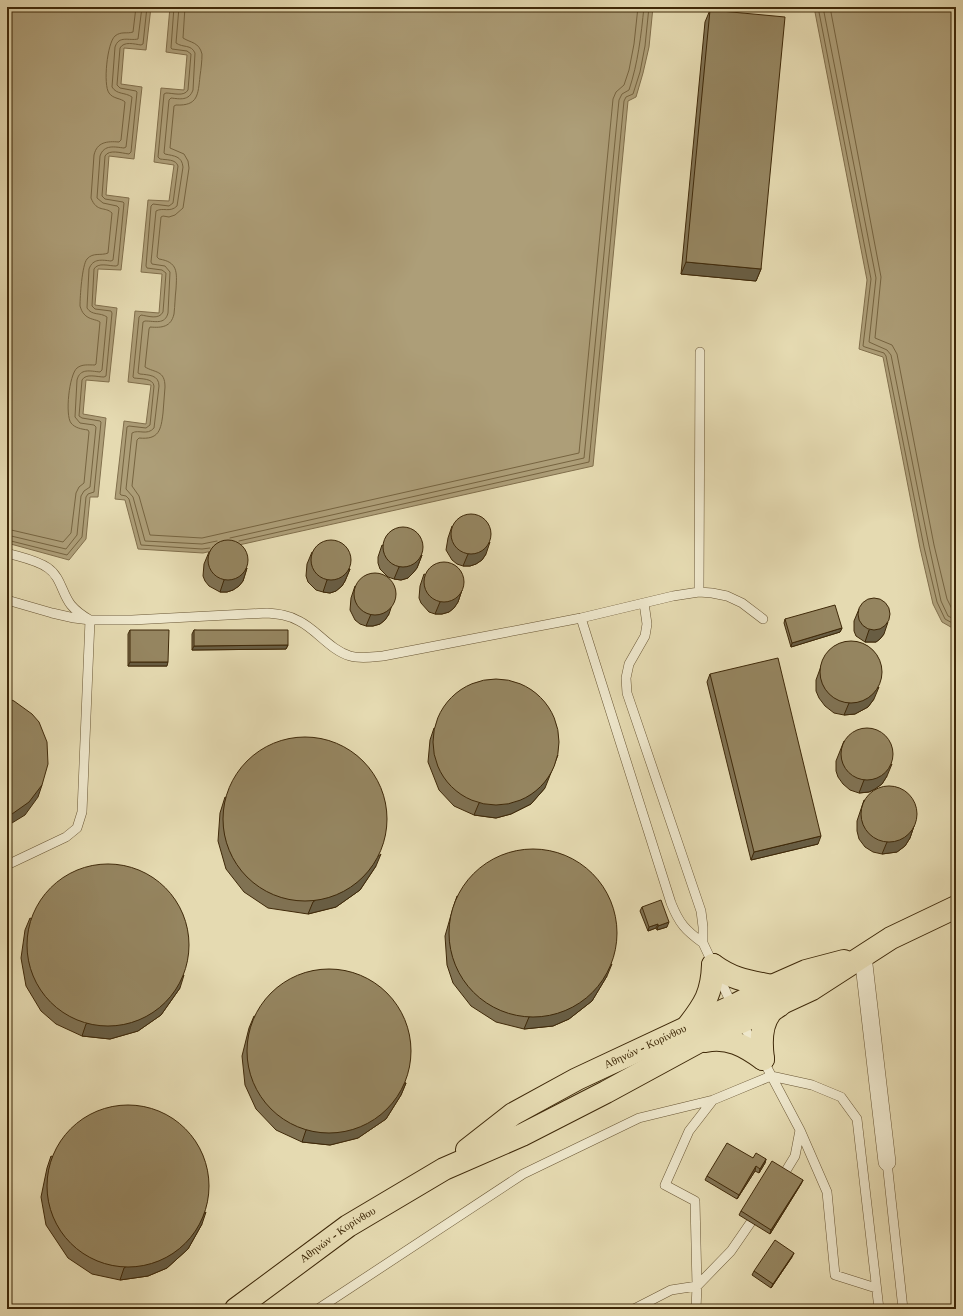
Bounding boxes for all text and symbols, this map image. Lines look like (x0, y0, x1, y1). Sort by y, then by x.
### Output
street label: Αθηνών - Κορίνθου (602, 1021, 689, 1072)
street label: Αθηνών - Κορίνθου (297, 1204, 379, 1266)

